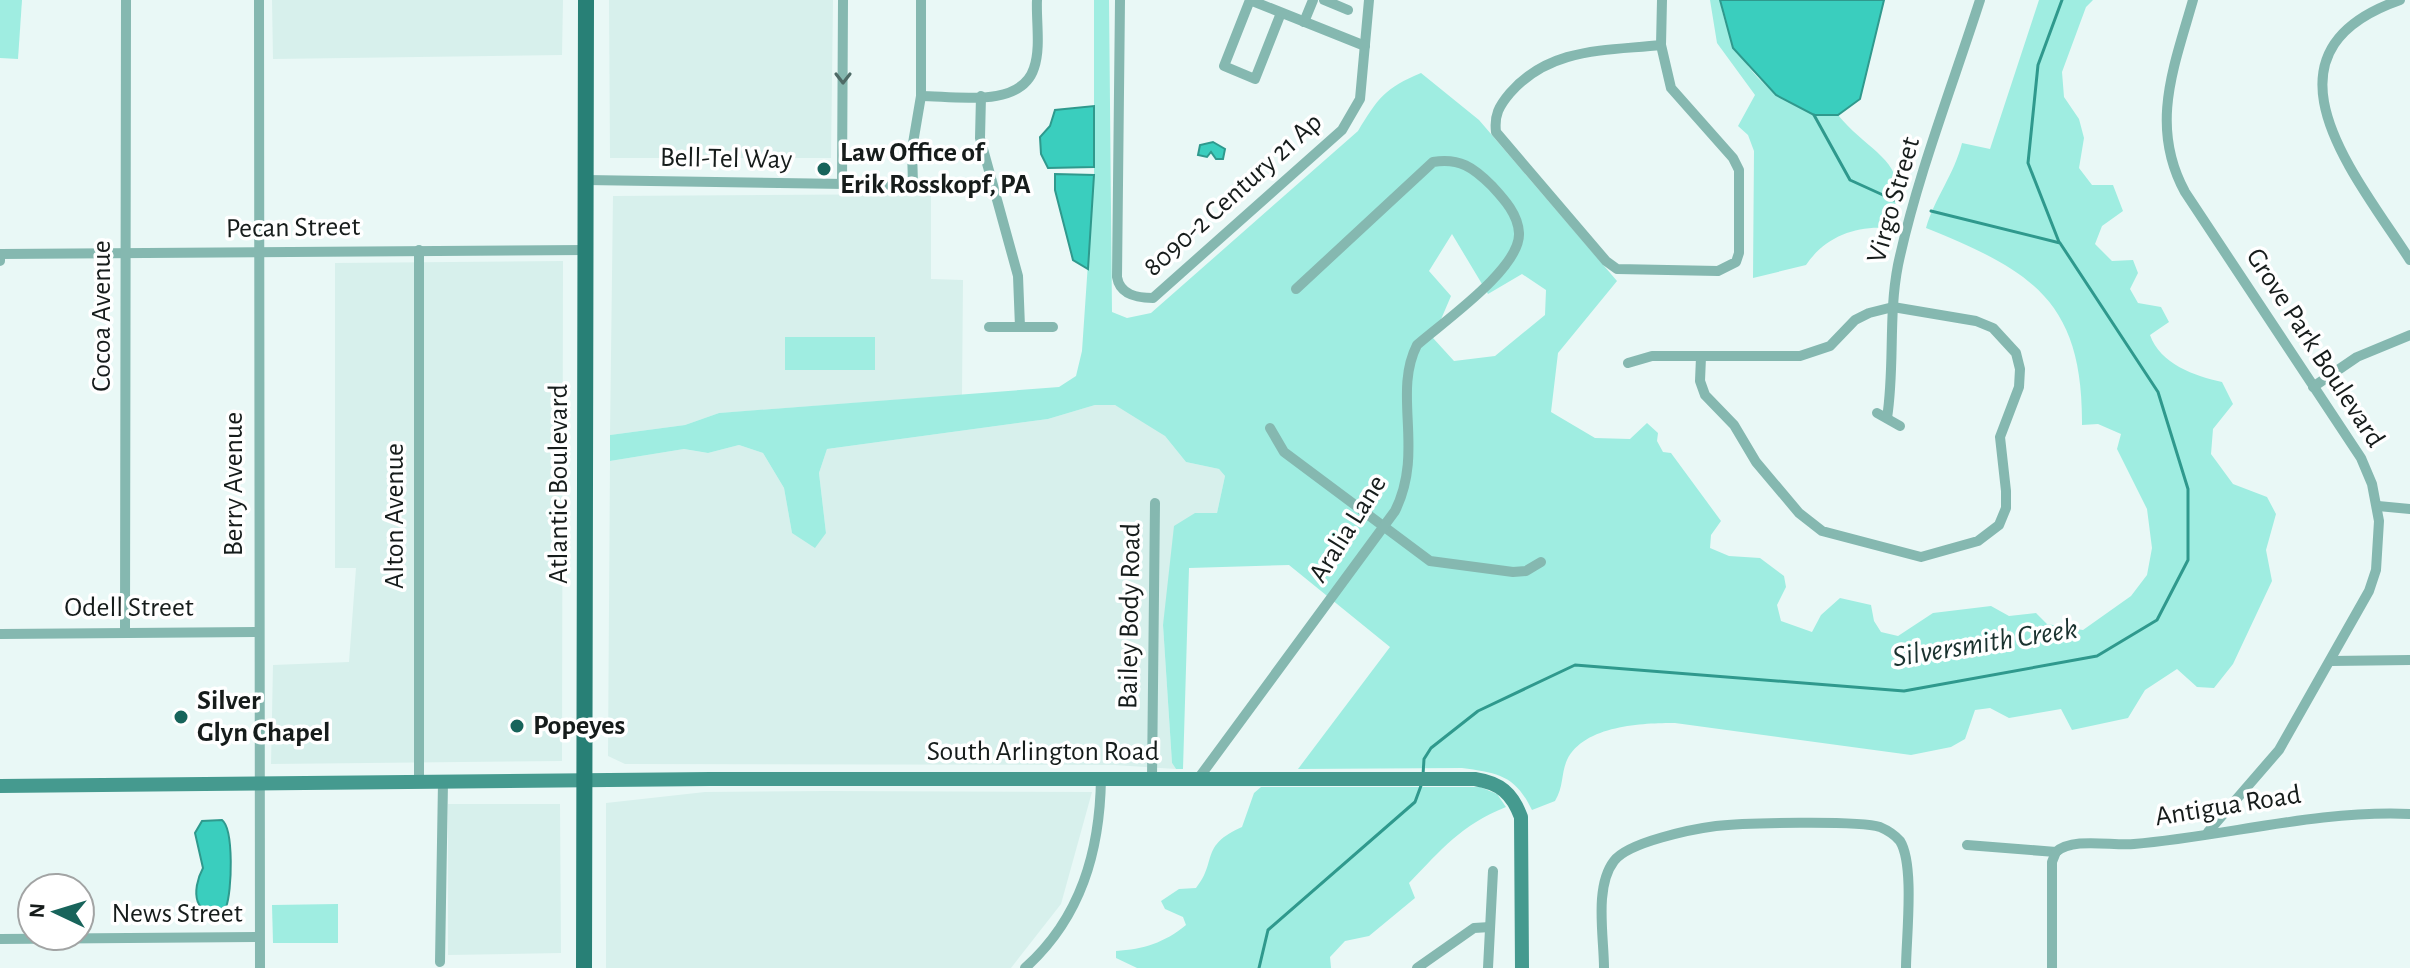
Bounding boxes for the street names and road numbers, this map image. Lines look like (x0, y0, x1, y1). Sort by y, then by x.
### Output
street label: 8090-2 Century 21 Ap (1139, 108, 1327, 282)
street label: Virgo Street (1863, 134, 1925, 266)
street label: Bell-Tel Way (660, 144, 793, 174)
street label: Pecan Street (226, 213, 361, 243)
street label: Cocoa Avenue (88, 240, 116, 392)
street label: Grove Park Boulevard (2240, 244, 2390, 452)
street label: Atlantic Boulevard (545, 384, 573, 584)
street label: Berry Avenue (220, 412, 248, 556)
street label: Alton Avenue (381, 443, 409, 589)
street label: Aralia Lane (1304, 470, 1392, 588)
street label: Bailey Body Road (1114, 523, 1146, 709)
street label: Odell Street (64, 594, 194, 622)
street label: South Arlington Road (927, 738, 1159, 766)
street label: Antigua Road (2153, 781, 2303, 831)
street label: News Street (111, 900, 243, 928)

